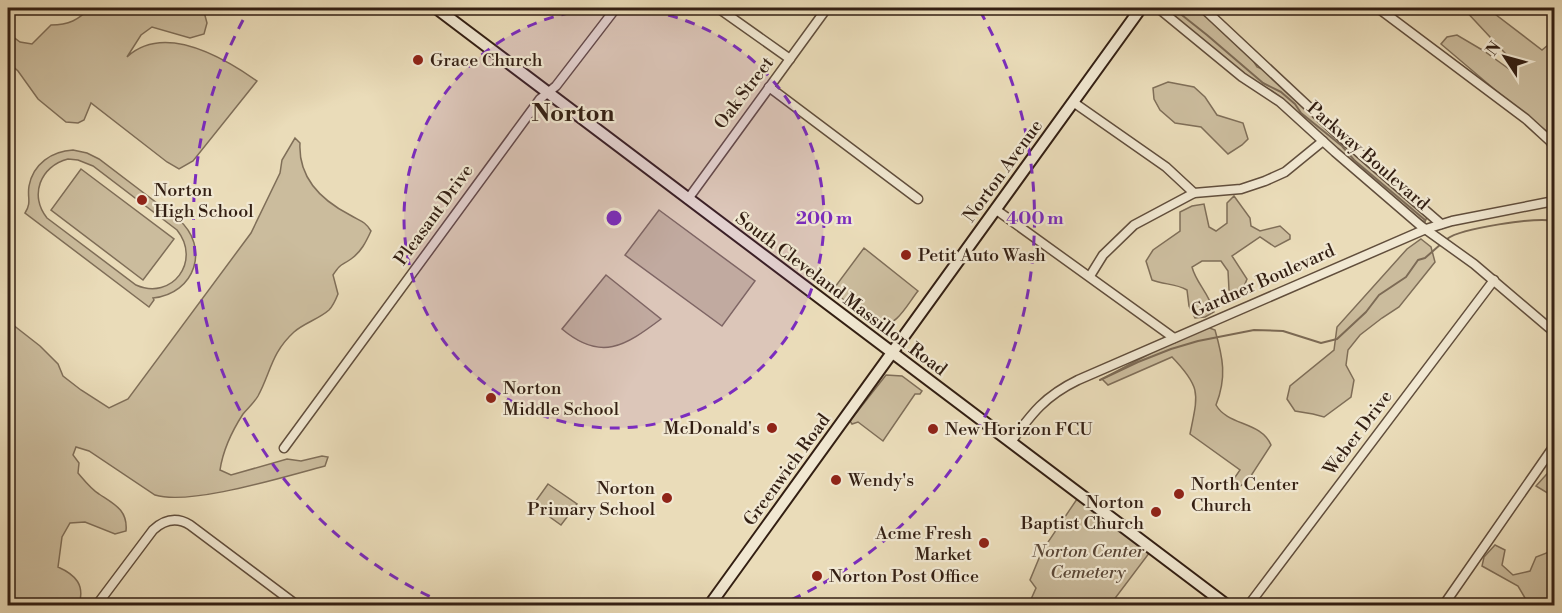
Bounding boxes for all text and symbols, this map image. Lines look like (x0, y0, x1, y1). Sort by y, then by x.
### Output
north arrow (1475, 27, 1535, 87)
text: N (1482, 37, 1506, 60)
place label: Grace Church (430, 49, 543, 72)
street label: Oak Street (709, 52, 779, 134)
marker: Grace Church (411, 53, 425, 67)
street label: Parkway Boulevard (1302, 97, 1434, 216)
district label: Norton (532, 99, 615, 129)
street label: Norton Avenue (958, 115, 1048, 227)
street label: Pleasant Drive (390, 160, 478, 270)
place label: Norton High School (154, 179, 254, 223)
marker: Norton High School (135, 193, 149, 207)
street label: South Cleveland Massillon Road (731, 207, 952, 382)
text: 200 m (796, 207, 853, 230)
text: 400 m (1006, 207, 1064, 230)
centre of rings (604, 208, 624, 228)
street label: Gardner Boulevard (1188, 239, 1339, 323)
place label: Petit Auto Wash (918, 244, 1046, 267)
marker: Petit Auto Wash (899, 248, 913, 262)
place label: Norton Middle School (503, 377, 620, 421)
street label: Weber Drive (1318, 386, 1398, 481)
marker: Norton Middle School (484, 391, 498, 405)
street label: Greenwich Road (739, 409, 836, 531)
place label: McDonald's (664, 417, 760, 440)
place label: New Horizon FCU (945, 418, 1093, 441)
marker: McDonald's (765, 421, 779, 435)
marker: New Horizon FCU (926, 422, 940, 436)
place label: Wendy's (847, 469, 914, 492)
marker: Wendy's (829, 473, 843, 487)
place label: North Center Church (1191, 473, 1299, 517)
place label: Norton Primary School (527, 477, 656, 521)
marker: North Center Church (1172, 487, 1186, 501)
marker: Norton Primary School (660, 491, 674, 505)
place label: Norton Baptist Church (1020, 491, 1144, 535)
marker: Norton Baptist Church (1149, 505, 1163, 519)
place label: Acme Fresh Market (875, 522, 973, 566)
marker: Acme Fresh Market (977, 536, 991, 550)
park label: Norton Center Cemetery (1031, 540, 1145, 584)
place label: Norton Post Office (829, 565, 979, 588)
marker: Norton Post Office (810, 569, 824, 583)

